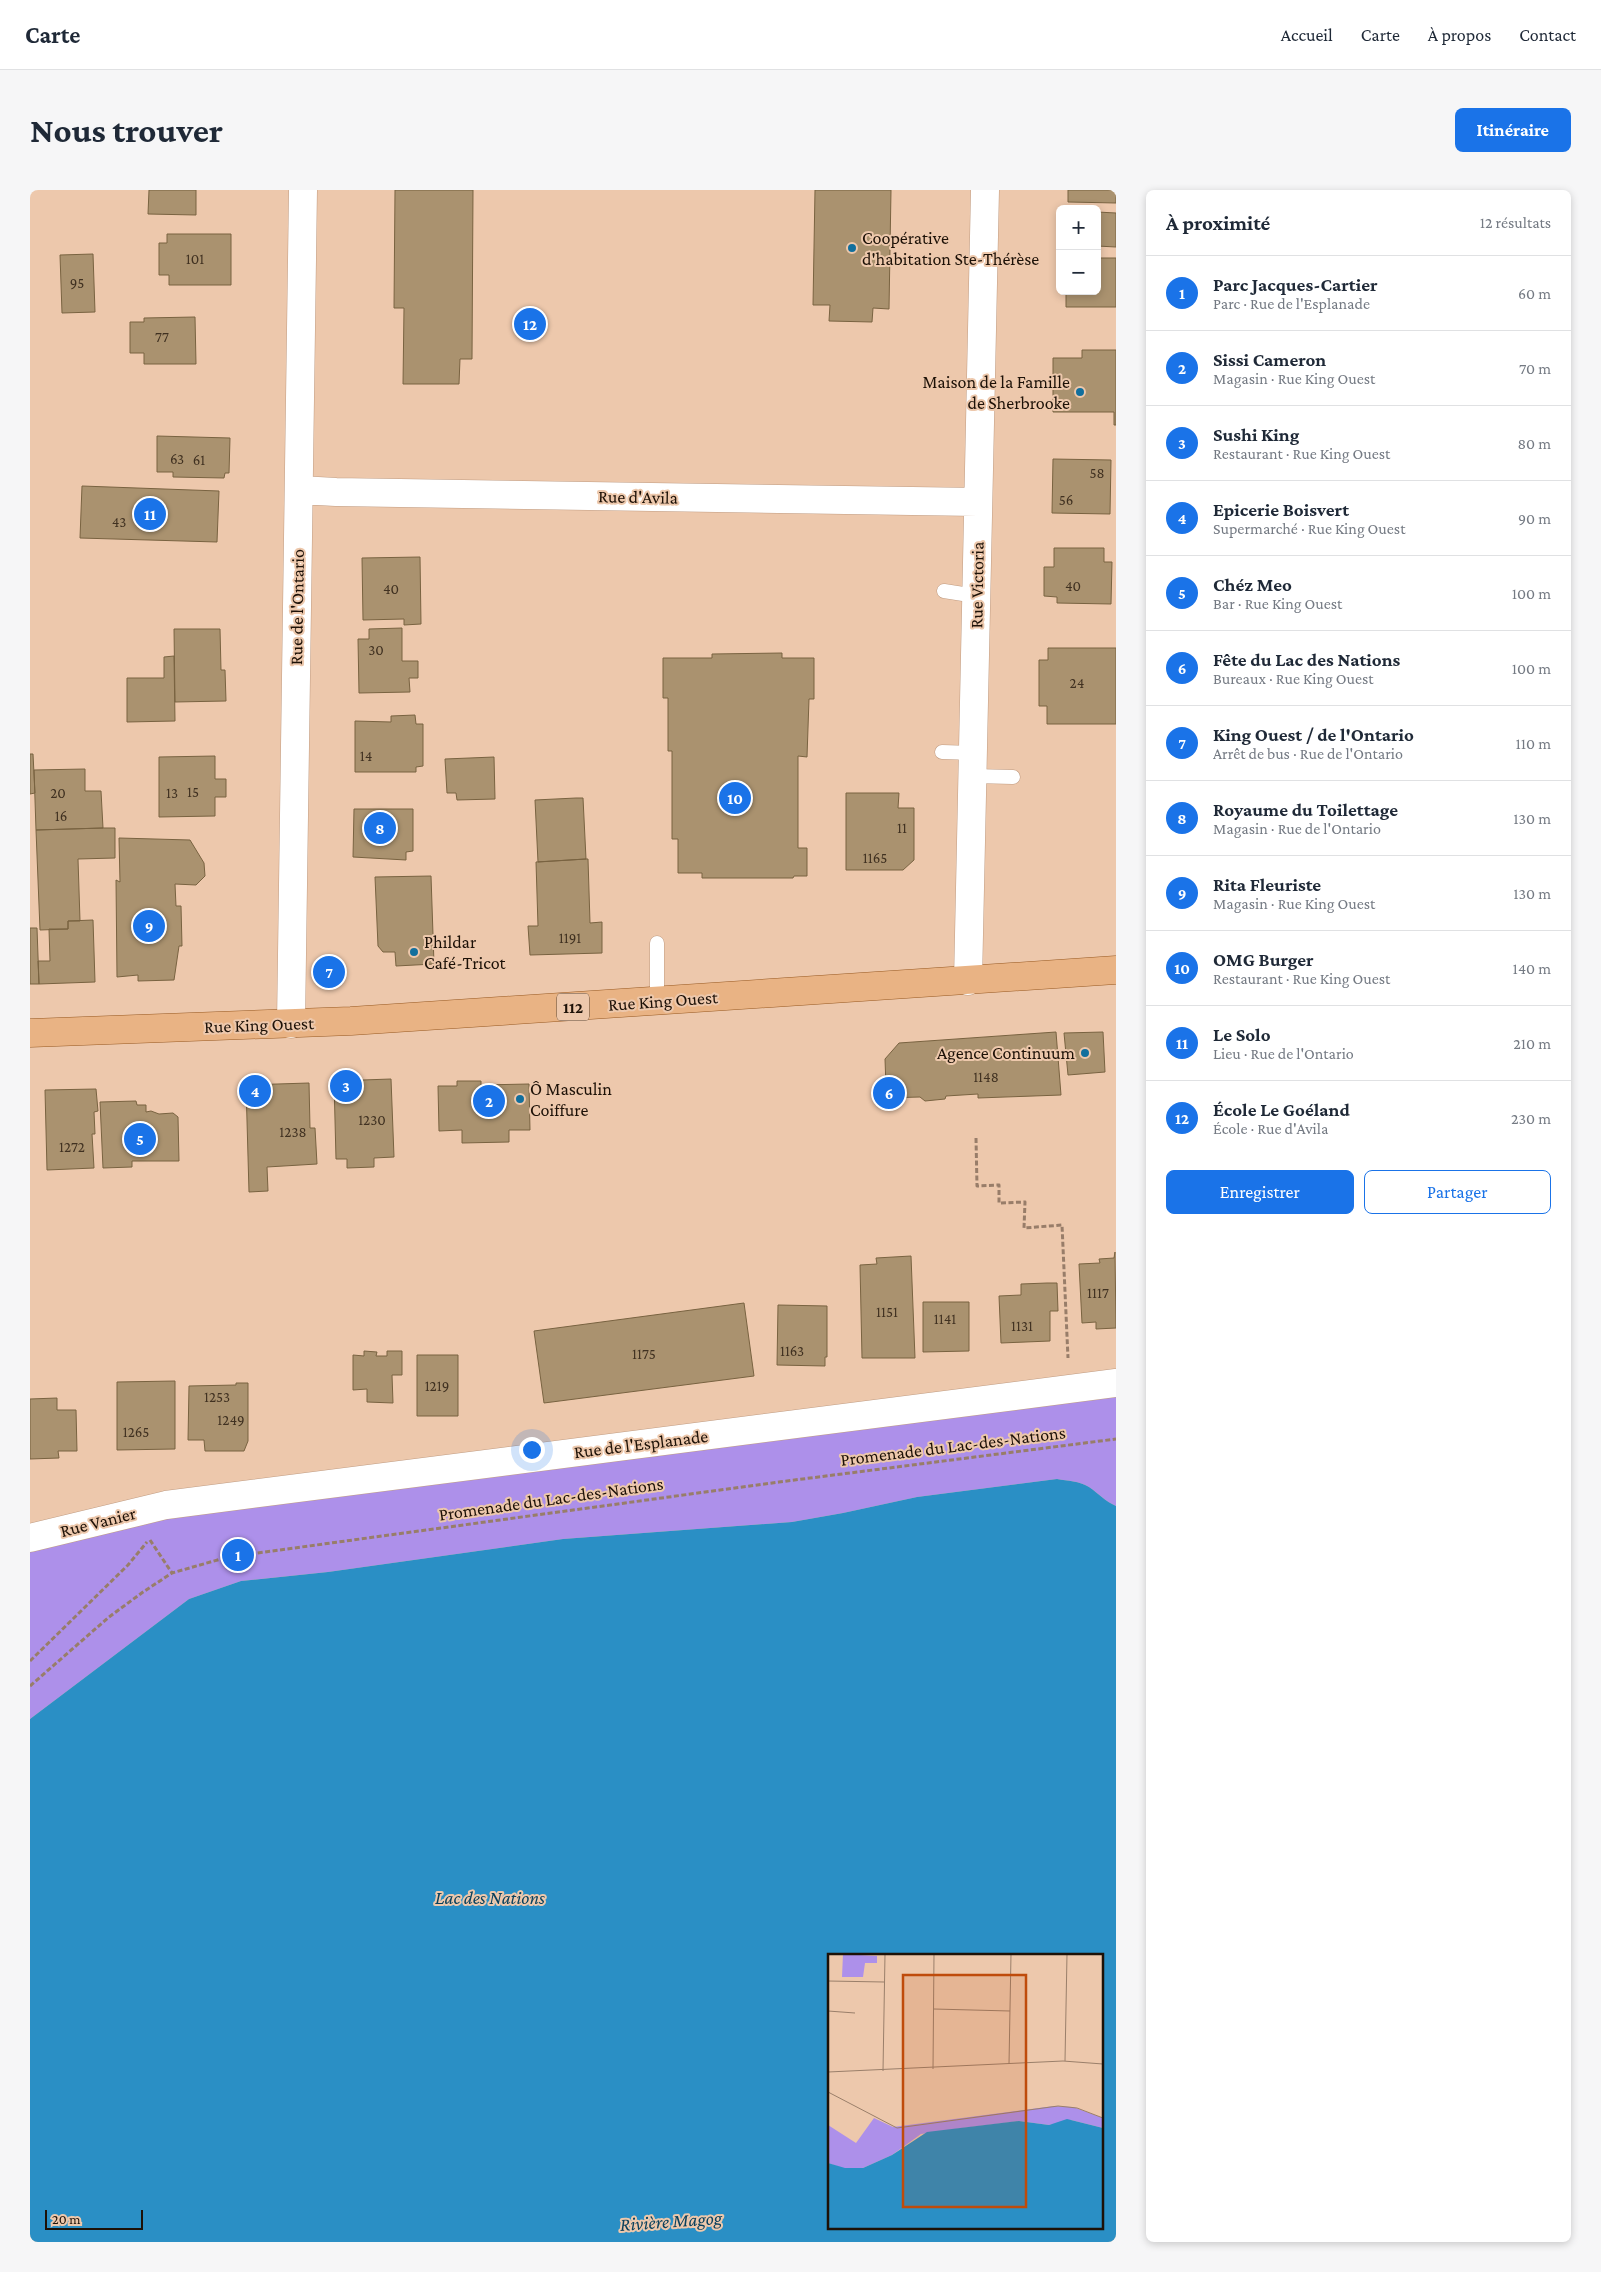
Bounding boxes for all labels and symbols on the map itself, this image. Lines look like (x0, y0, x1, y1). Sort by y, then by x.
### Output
place label: Coopérative d'habitation Ste-Thérèse (862, 228, 1039, 269)
marker: Coopérative d'habitation Ste-Thérèse (846, 242, 858, 254)
house number: 101 (186, 251, 204, 267)
house number: 95 (70, 275, 84, 291)
pin: 12 (514, 305, 546, 343)
house number: 77 (155, 329, 169, 345)
place label: Maison de la Famille de Sherbrooke (922, 372, 1070, 413)
marker: Maison de la Famille de Sherbrooke (1074, 386, 1086, 398)
house number: 63 (170, 451, 184, 467)
house number: 61 (193, 452, 205, 468)
house number: 58 (1089, 465, 1105, 481)
street label: Rue d'Avila (598, 486, 678, 508)
house number: 56 (1059, 492, 1073, 508)
pin: 11 (134, 495, 166, 533)
house number: 43 (112, 514, 126, 530)
street label: Rue Victoria (966, 541, 988, 629)
street label: Rue de l'Ontario (286, 549, 308, 665)
house number: 40 (1065, 578, 1081, 594)
house number: 40 (383, 581, 399, 597)
house number: 30 (368, 642, 384, 658)
house number: 24 (1070, 675, 1084, 691)
house number: 14 (360, 748, 372, 764)
pin: 10 (719, 779, 751, 817)
house number: 15 (187, 784, 199, 800)
house number: 20 (50, 785, 66, 801)
house number: 13 (166, 785, 178, 801)
house number: 16 (55, 808, 67, 824)
pin: 8 (364, 809, 396, 847)
house number: 11 (897, 820, 907, 836)
house number: 1165 (863, 850, 887, 866)
pin: 9 (133, 907, 165, 945)
house number: 1191 (559, 930, 581, 946)
place label: Phildar Café-Tricot (424, 932, 507, 973)
marker: Phildar Café-Tricot (408, 946, 420, 958)
pin: 7 (313, 953, 345, 991)
street label: Rue King Ouest (607, 987, 720, 1015)
road number: 112 (557, 994, 589, 1020)
street label: Rue King Ouest (204, 1013, 315, 1037)
place label: Agence Continuum (937, 1043, 1076, 1063)
marker: Agence Continuum (1079, 1047, 1091, 1059)
pin: 3 (330, 1067, 362, 1105)
house number: 1148 (973, 1069, 999, 1085)
pin: 4 (239, 1072, 271, 1110)
pin: 6 (873, 1074, 905, 1112)
place label: Ô Masculin Coiffure (530, 1079, 612, 1120)
pin: 2 (473, 1082, 505, 1120)
marker: Ô Masculin Coiffure (514, 1093, 526, 1105)
house number: 1230 (358, 1112, 386, 1128)
pin: 5 (124, 1120, 156, 1158)
house number: 1238 (279, 1124, 307, 1140)
house number: 1272 (59, 1139, 85, 1155)
house number: 1117 (1087, 1285, 1109, 1301)
house number: 1151 (876, 1304, 898, 1320)
house number: 1141 (934, 1311, 956, 1327)
house number: 1131 (1011, 1318, 1033, 1334)
house number: 1163 (780, 1343, 804, 1359)
house number: 1175 (632, 1346, 656, 1362)
house number: 1219 (425, 1378, 449, 1394)
house number: 1253 (204, 1389, 230, 1405)
house number: 1249 (217, 1412, 245, 1428)
street label: Promenade du Lac-des-Nations (839, 1422, 1067, 1470)
house number: 1265 (123, 1424, 149, 1440)
street label: Rue de l'Esplanade (573, 1426, 709, 1462)
your location (519, 1437, 545, 1463)
street label: Promenade du Lac-des-Nations (437, 1473, 665, 1525)
street label: Rue Vanier (58, 1503, 138, 1541)
pin: 1 (222, 1536, 254, 1574)
water label: Lac des Nations (435, 1887, 545, 1908)
inset map (828, 1954, 1104, 2230)
scale bar (45, 2207, 142, 2230)
water label: Rivière Magog (619, 2207, 723, 2235)

